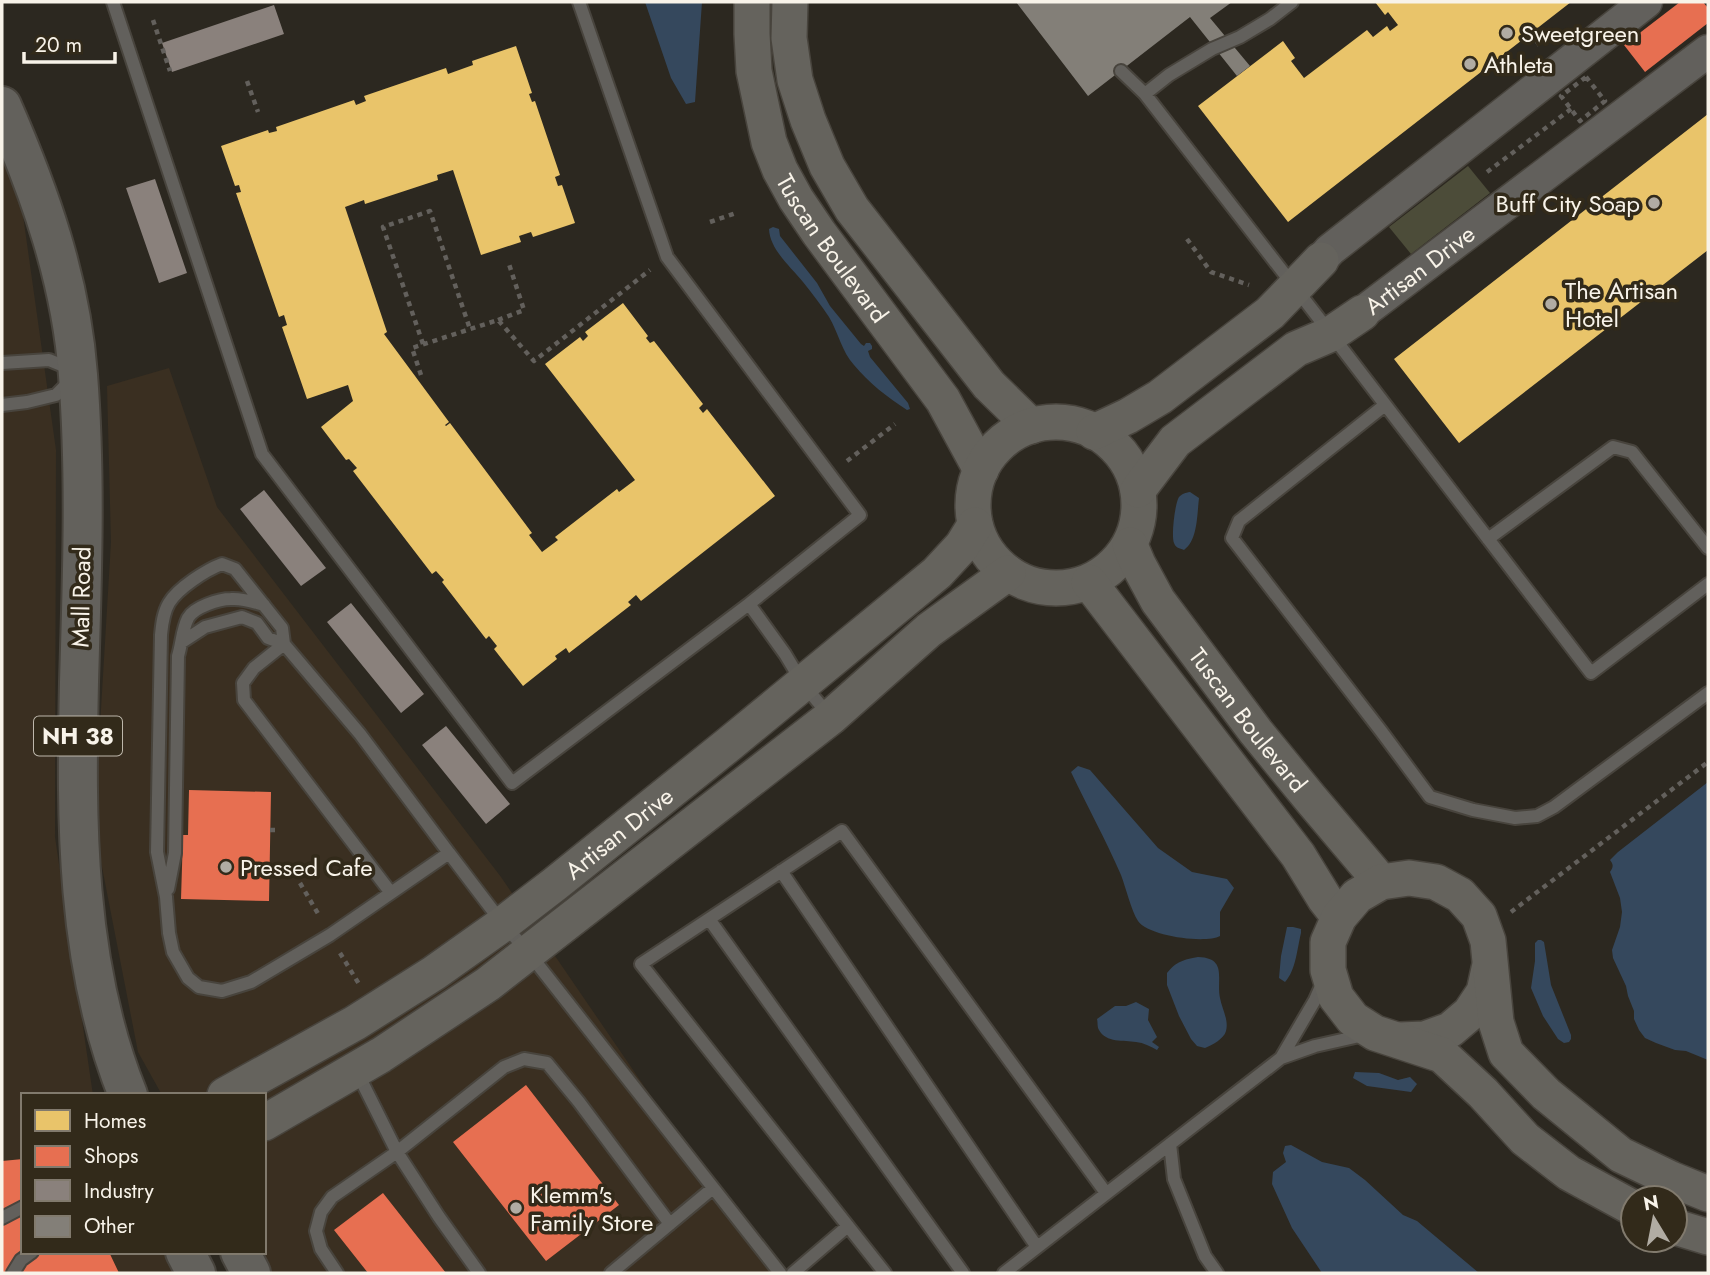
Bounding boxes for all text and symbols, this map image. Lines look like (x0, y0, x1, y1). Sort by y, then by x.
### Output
place label: Sweetgreen (1521, 16, 1639, 51)
scale bar (24, 21, 116, 65)
marker: Sweetgreen (1499, 25, 1515, 41)
text: 20 m (35, 30, 82, 60)
place label: Athleta (1484, 47, 1553, 82)
marker: Athleta (1462, 56, 1478, 72)
street label: Tuscan Boulevard (768, 167, 897, 330)
place label: Buff City Soap (1495, 186, 1640, 221)
marker: Buff City Soap (1646, 195, 1662, 211)
street label: Artisan Drive (1357, 216, 1482, 323)
place label: The Artisan Hotel (1565, 273, 1678, 336)
marker: The Artisan Hotel (1543, 296, 1559, 312)
street label: Mall Road (63, 546, 99, 648)
street label: Tuscan Boulevard (1181, 640, 1316, 800)
road number: NH 38 (34, 716, 122, 756)
street label: Artisan Drive (557, 778, 681, 887)
place label: Pressed Cafe (240, 850, 373, 885)
marker: Pressed Cafe (218, 859, 234, 875)
legend (21, 1093, 266, 1254)
text: Homes (84, 1106, 146, 1136)
text: Shops (84, 1141, 138, 1171)
text: Industry (84, 1176, 155, 1206)
place label: Klemm's Family Store (530, 1177, 653, 1240)
north arrow (1619, 1184, 1689, 1254)
text: N (1641, 1188, 1661, 1217)
marker: Klemm's Family Store (508, 1200, 524, 1216)
text: Other (84, 1211, 135, 1241)

